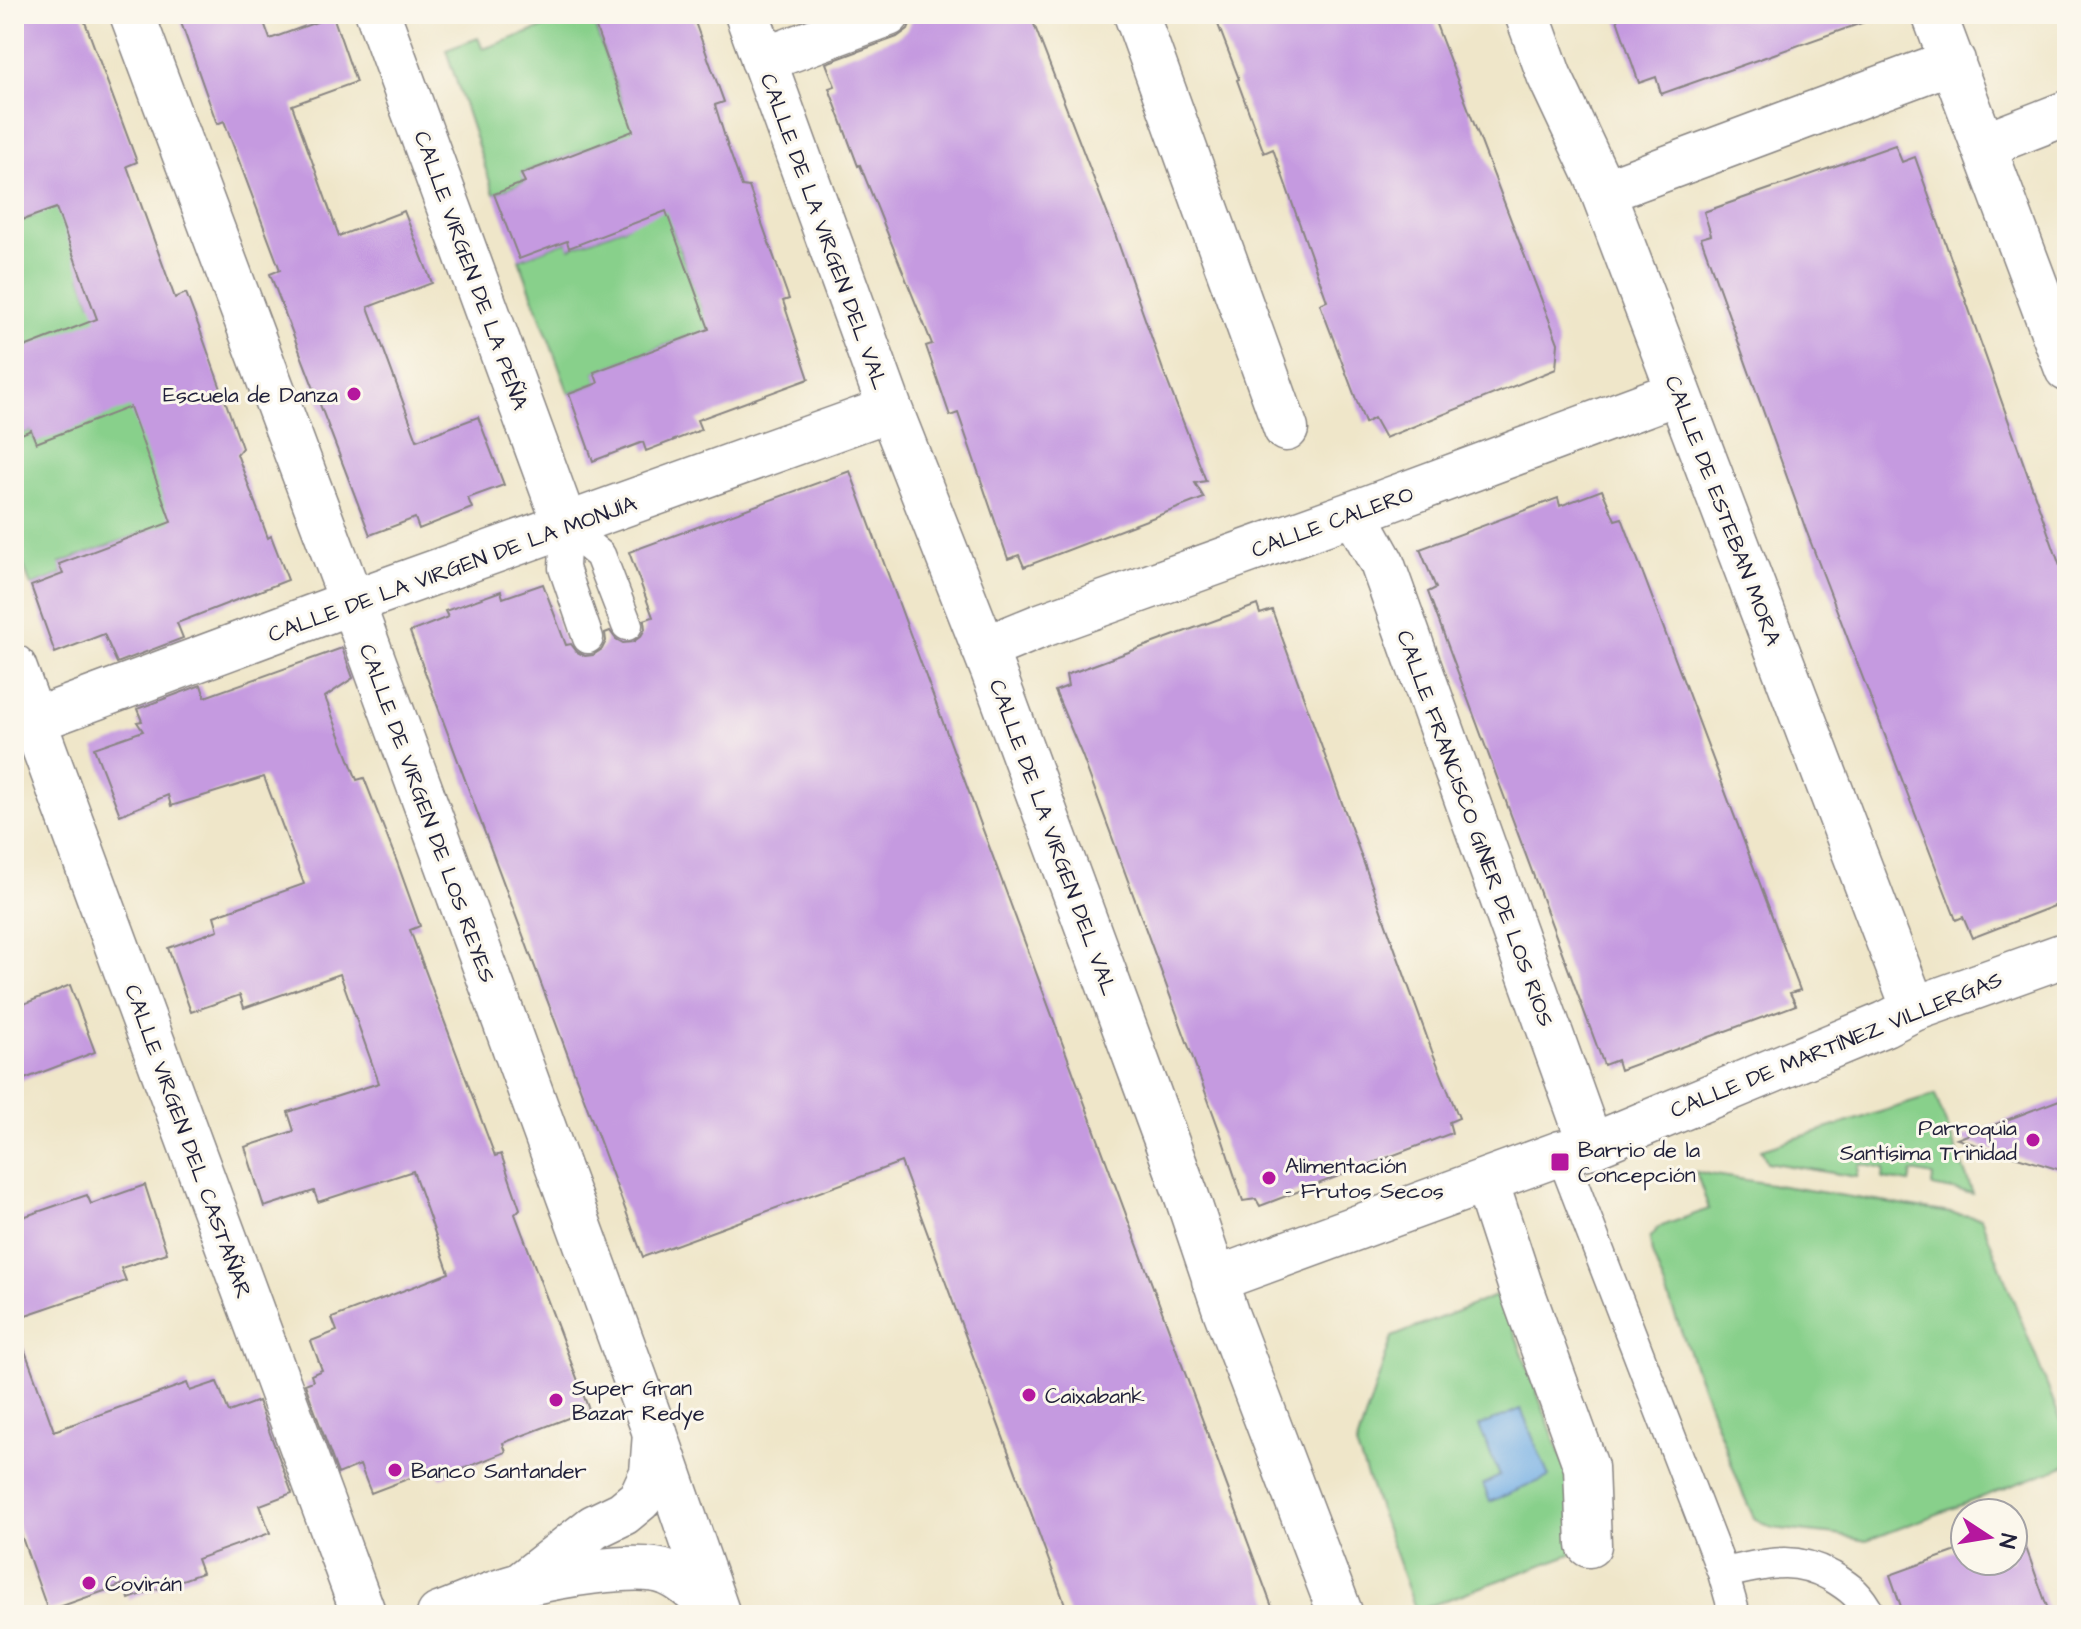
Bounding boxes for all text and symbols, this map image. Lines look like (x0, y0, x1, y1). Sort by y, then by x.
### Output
street label: CALLE DE LA VIRGEN DEL VAL (752, 69, 895, 394)
street label: CALLE VIRGEN DE LA PEÑA (406, 127, 536, 414)
street label: CALLE DE ESTEBAN MORA (1657, 371, 1788, 650)
place label: Escuela de Danza (163, 380, 338, 411)
marker: Escuela de Danza (345, 385, 363, 403)
street label: CALLE CALERO (1247, 479, 1418, 566)
street label: CALLE DE LA VIRGEN DE LA MONJÍA (264, 488, 641, 651)
street label: CALLE FRANCISCO GINER DE LOS RÍOS (1388, 626, 1561, 1031)
street label: CALLE DE VIRGEN DE LOS REYES (351, 640, 502, 987)
street label: CALLE DE LA VIRGEN DEL VAL (981, 675, 1124, 1000)
street label: CALLE DE MARTÍNEZ VILLERGAS (1666, 964, 2007, 1126)
street label: CALLE VIRGEN DEL CASTAÑAR (116, 980, 259, 1303)
place label: Parroquia Santísima Trinidad (1840, 1113, 2017, 1169)
marker: Parroquia Santísima Trinidad (2024, 1131, 2042, 1149)
place label: Barrio de la Concepción (1578, 1135, 1700, 1191)
place label: Alimentación - Frutos Secos (1285, 1151, 1444, 1207)
marker: Barrio de la Concepción (1549, 1151, 1571, 1173)
marker: Alimentación - Frutos Secos (1260, 1169, 1278, 1187)
place label: Super Gran Bazar Redye (572, 1373, 705, 1430)
place label: Caixabank (1045, 1381, 1145, 1412)
marker: Caixabank (1020, 1386, 1038, 1404)
marker: Super Gran Bazar Redye (547, 1391, 565, 1409)
place label: Banco Santander (411, 1456, 587, 1487)
marker: Banco Santander (386, 1461, 404, 1479)
north arrow (1949, 1497, 2029, 1577)
text: N (1990, 1531, 2024, 1551)
place label: Covirán (105, 1569, 182, 1600)
marker: Covirán (80, 1574, 98, 1592)

